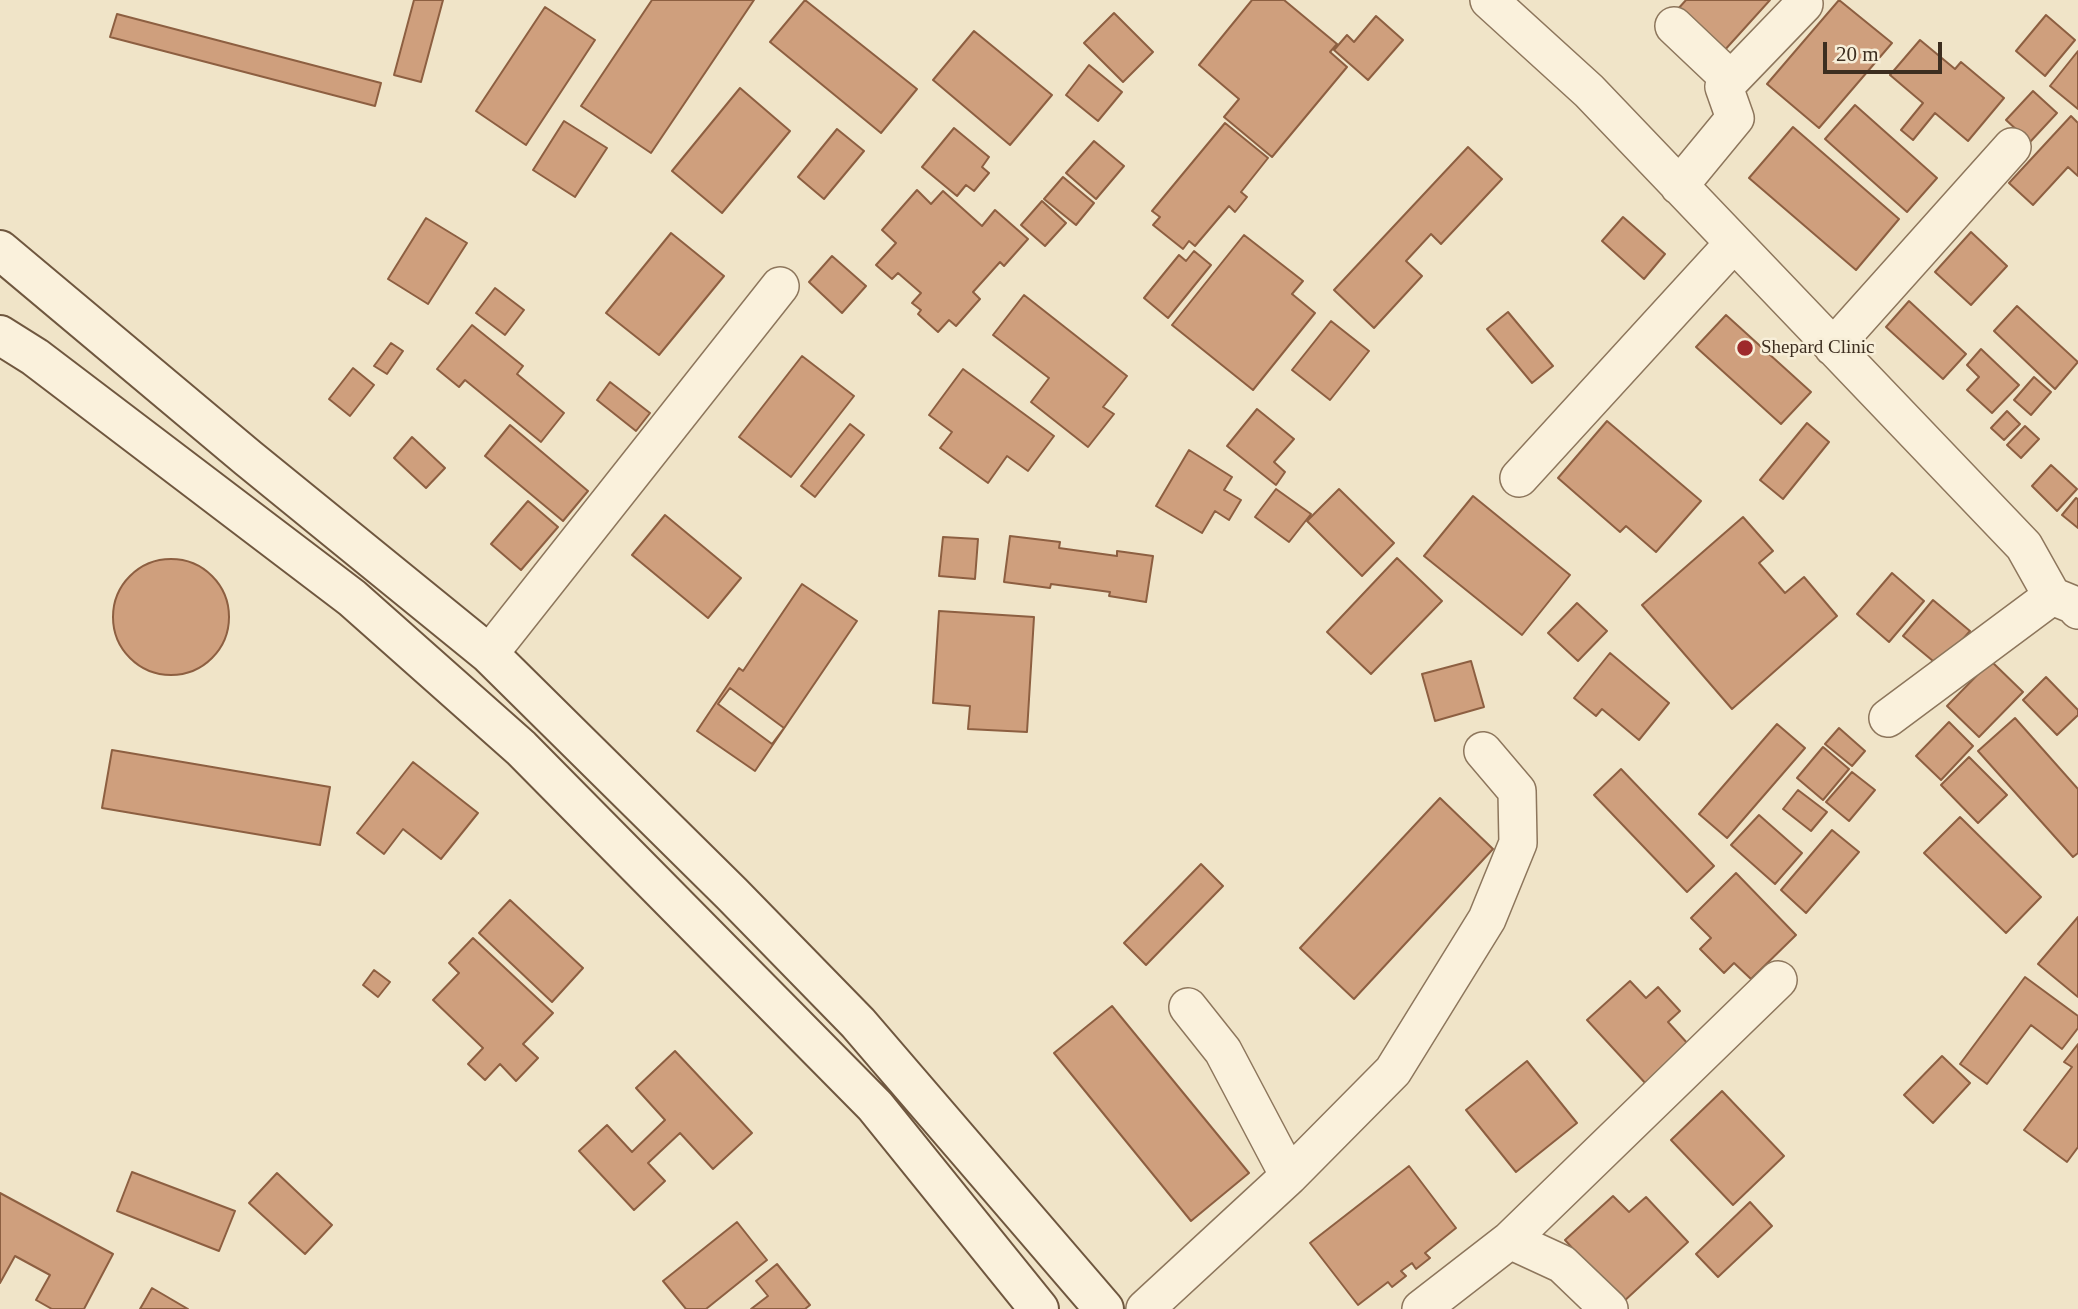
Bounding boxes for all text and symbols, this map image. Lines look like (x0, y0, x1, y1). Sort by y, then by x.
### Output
scale bar (1826, 28, 1945, 72)
text: 20 m (1836, 42, 1879, 66)
place label: Shepard Clinic (1761, 337, 1874, 359)
marker: Shepard Clinic (1735, 338, 1755, 358)

